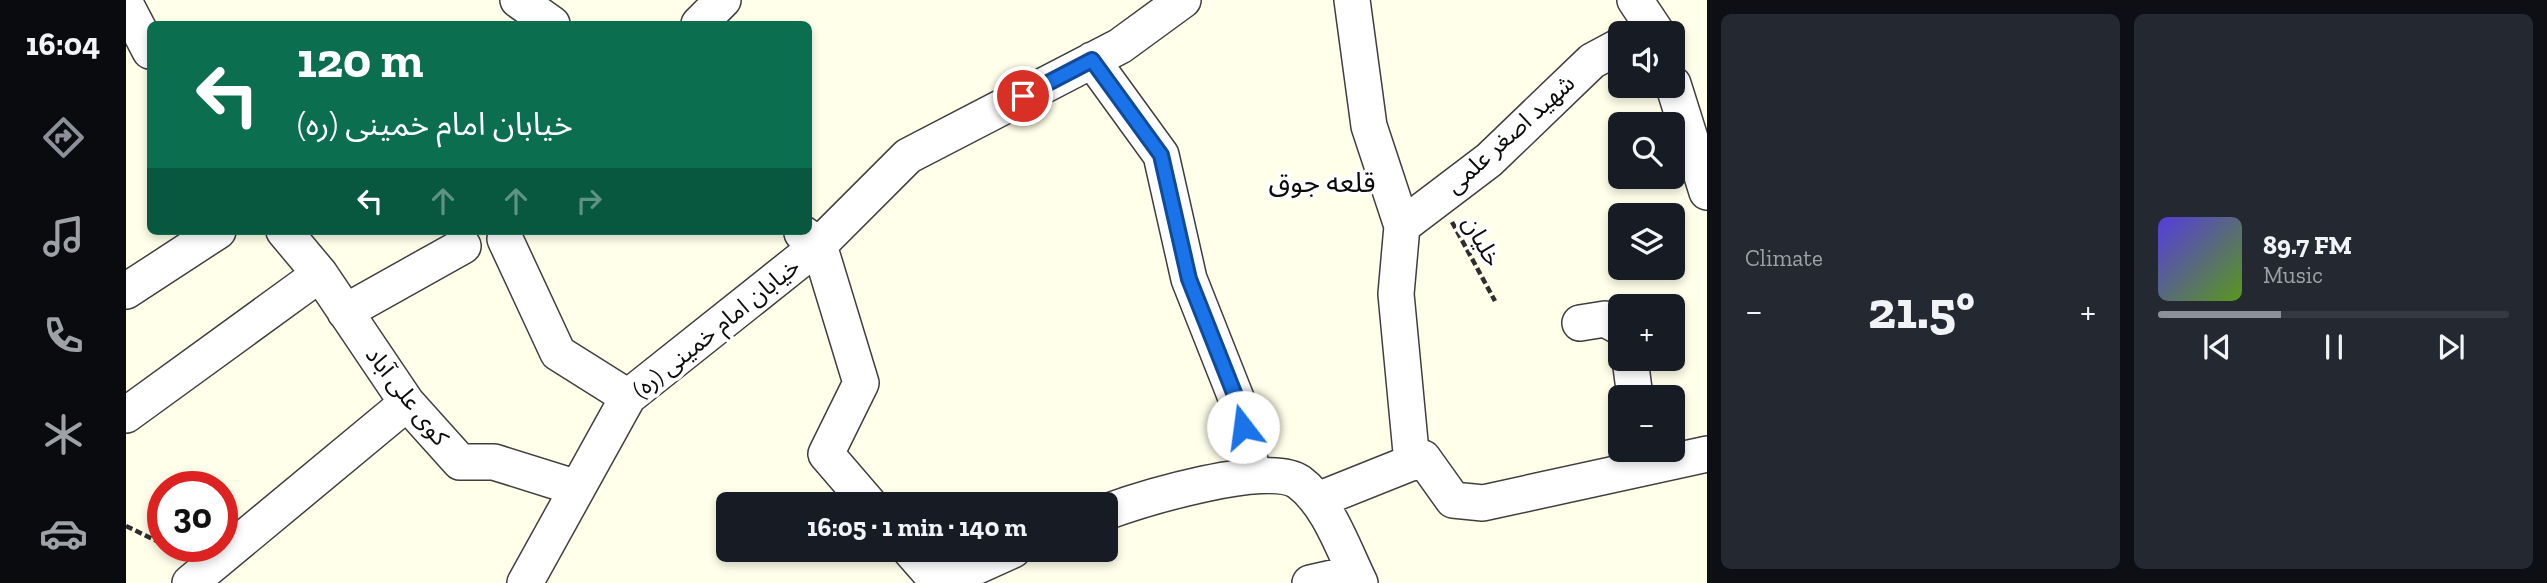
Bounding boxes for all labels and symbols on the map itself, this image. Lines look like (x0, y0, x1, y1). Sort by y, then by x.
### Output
pin (993, 66, 1053, 126)
street label: شهید اصغر علمی (1439, 68, 1580, 199)
district label: قلعه جوق (1269, 166, 1375, 199)
street label: خلیان (1457, 210, 1508, 271)
street label: خیابان امام خمینی (ره) (626, 251, 808, 407)
street label: کوی علی آباد (360, 340, 456, 452)
position arrow (1206, 390, 1280, 464)
speed limit sign: 30 (147, 471, 238, 562)

